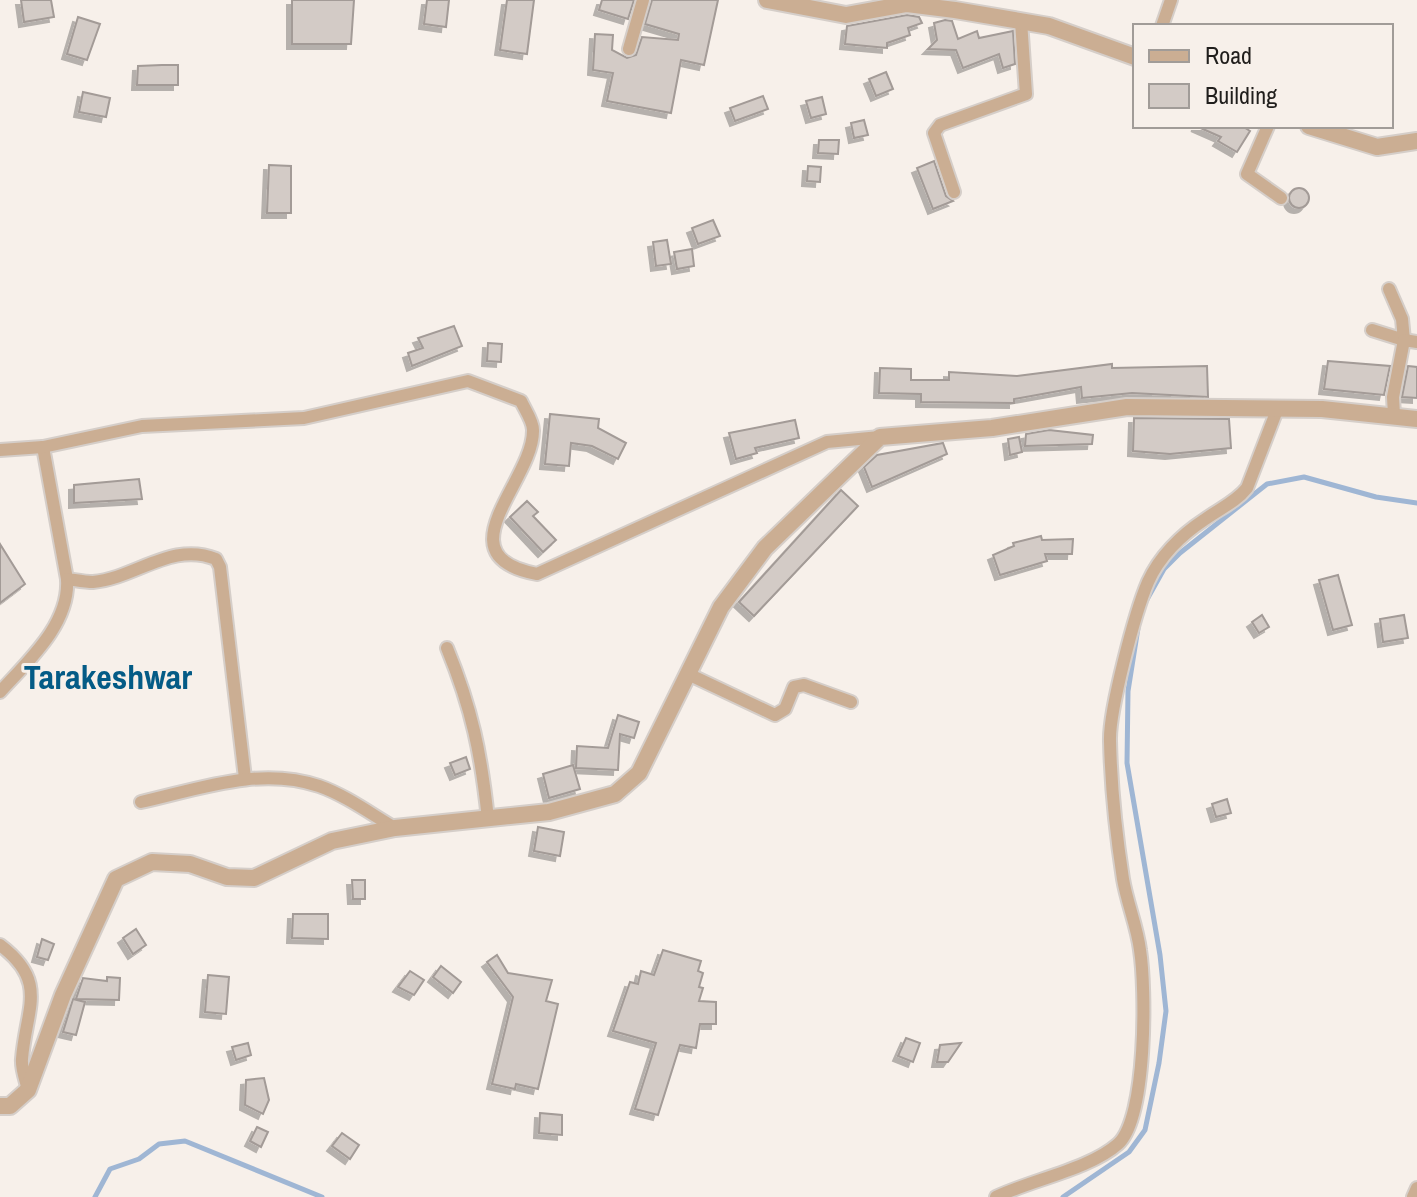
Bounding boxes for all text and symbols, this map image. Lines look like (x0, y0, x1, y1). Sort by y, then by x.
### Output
legend (1133, 24, 1393, 128)
text: Road (1205, 39, 1252, 71)
text: Building (1205, 79, 1277, 111)
district label: Tarakeshwar (24, 654, 192, 700)

